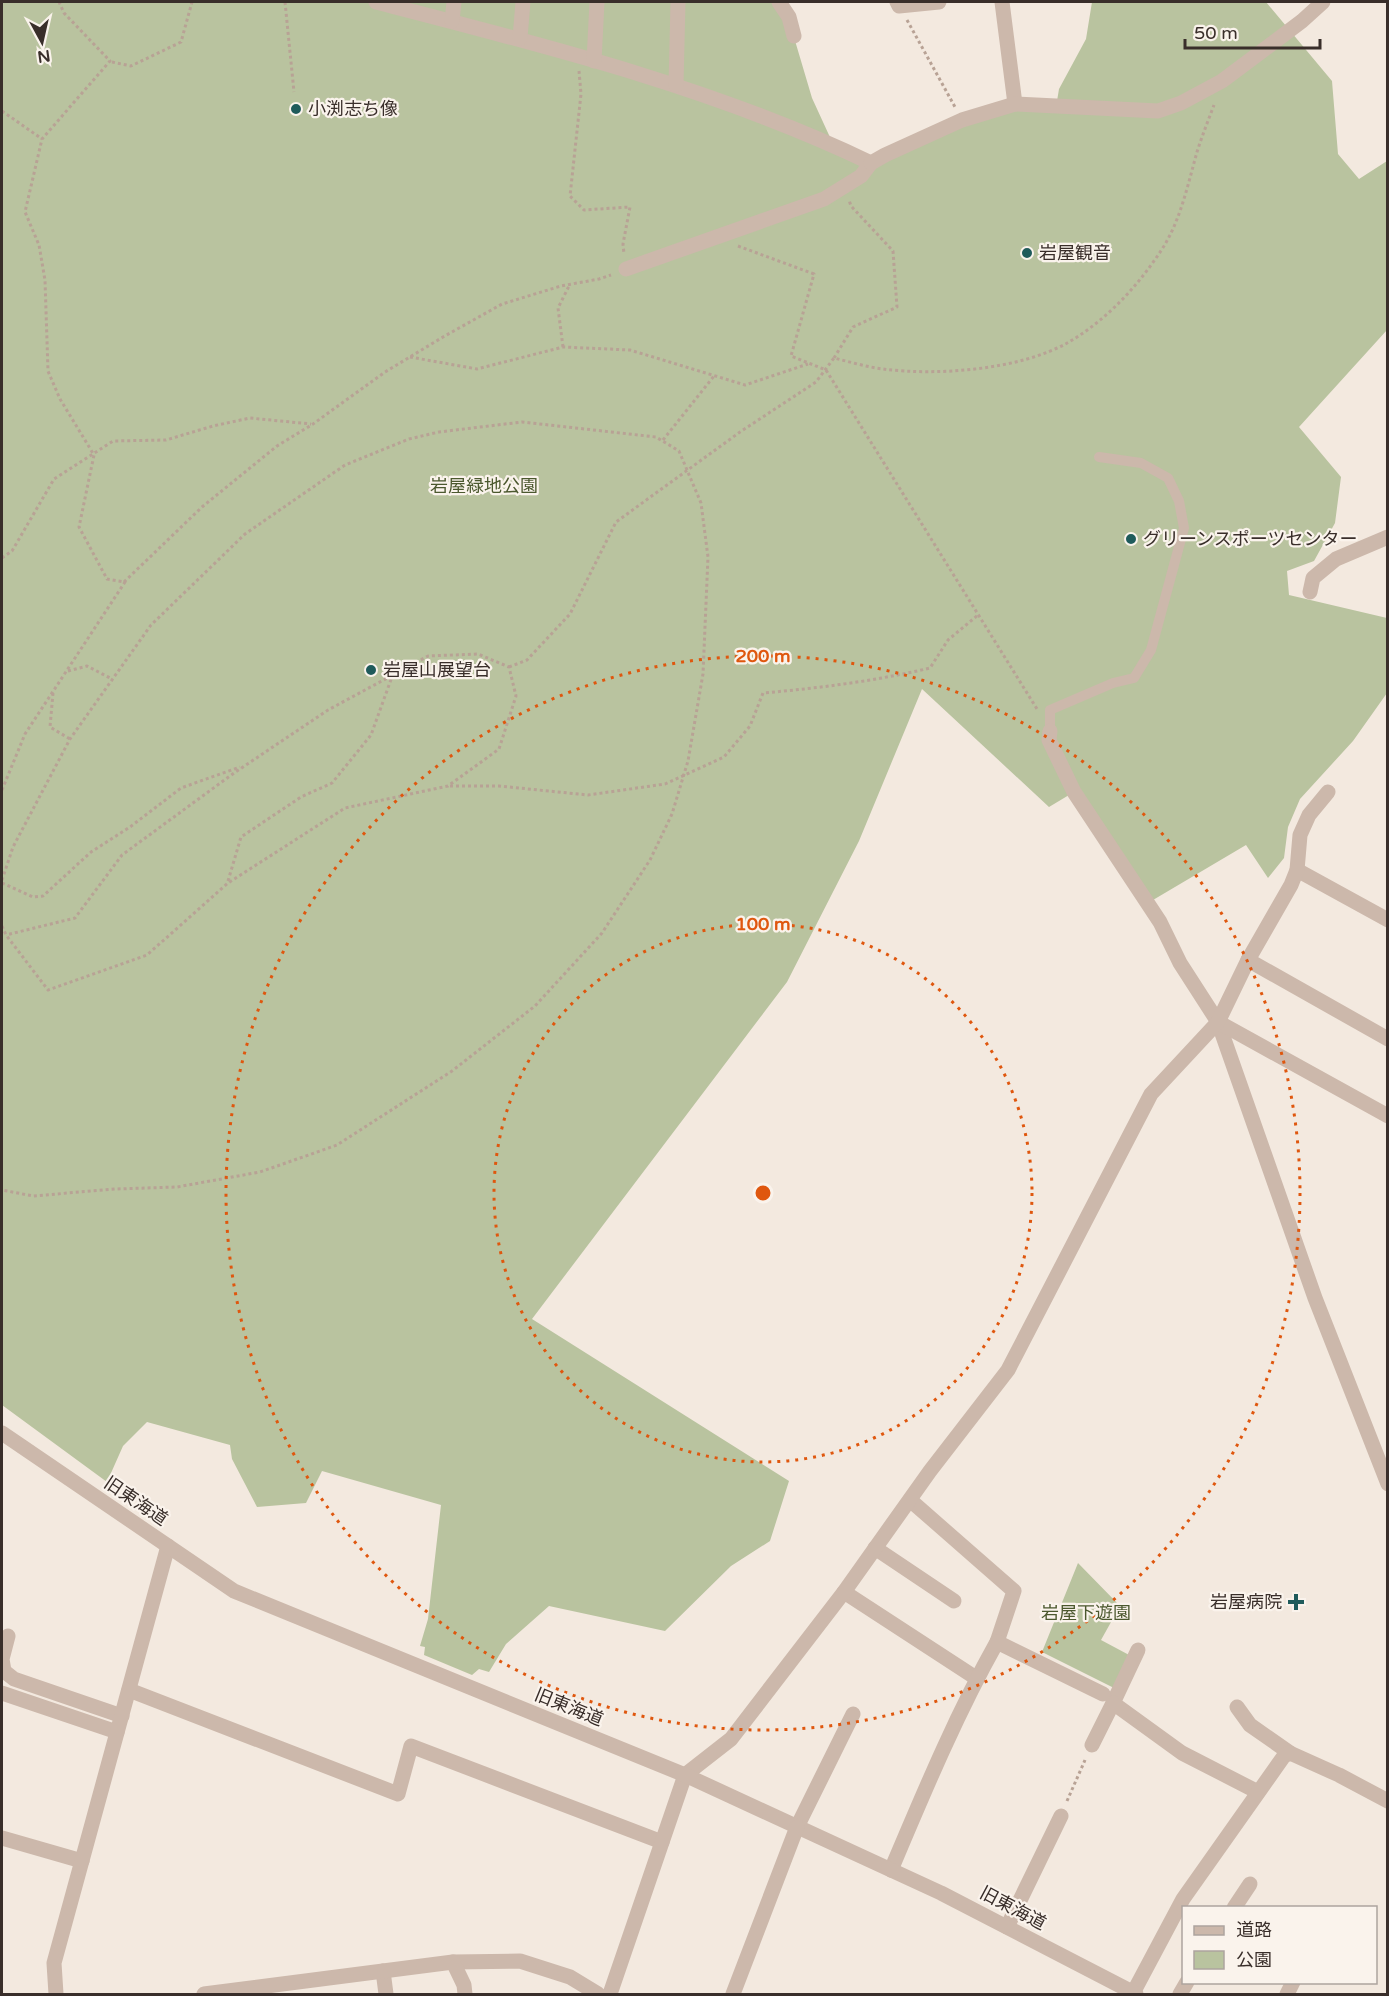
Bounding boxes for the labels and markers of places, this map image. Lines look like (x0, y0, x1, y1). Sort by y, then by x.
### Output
place label: 小渕志ち像 (308, 98, 398, 120)
marker: 小渕志ち像 (289, 102, 303, 116)
place label: 岩屋観音 (1039, 242, 1111, 264)
marker: 岩屋観音 (1020, 246, 1034, 260)
place label: グリーンスポーツセンター (1143, 528, 1357, 550)
marker: グリーンスポーツセンター (1124, 532, 1138, 546)
place label: 岩屋山展望台 (383, 659, 491, 681)
marker: 岩屋山展望台 (364, 663, 378, 677)
centre of rings (753, 1183, 773, 1203)
place label: 岩屋病院 (1210, 1591, 1282, 1613)
marker: 岩屋病院 (1287, 1593, 1305, 1611)

